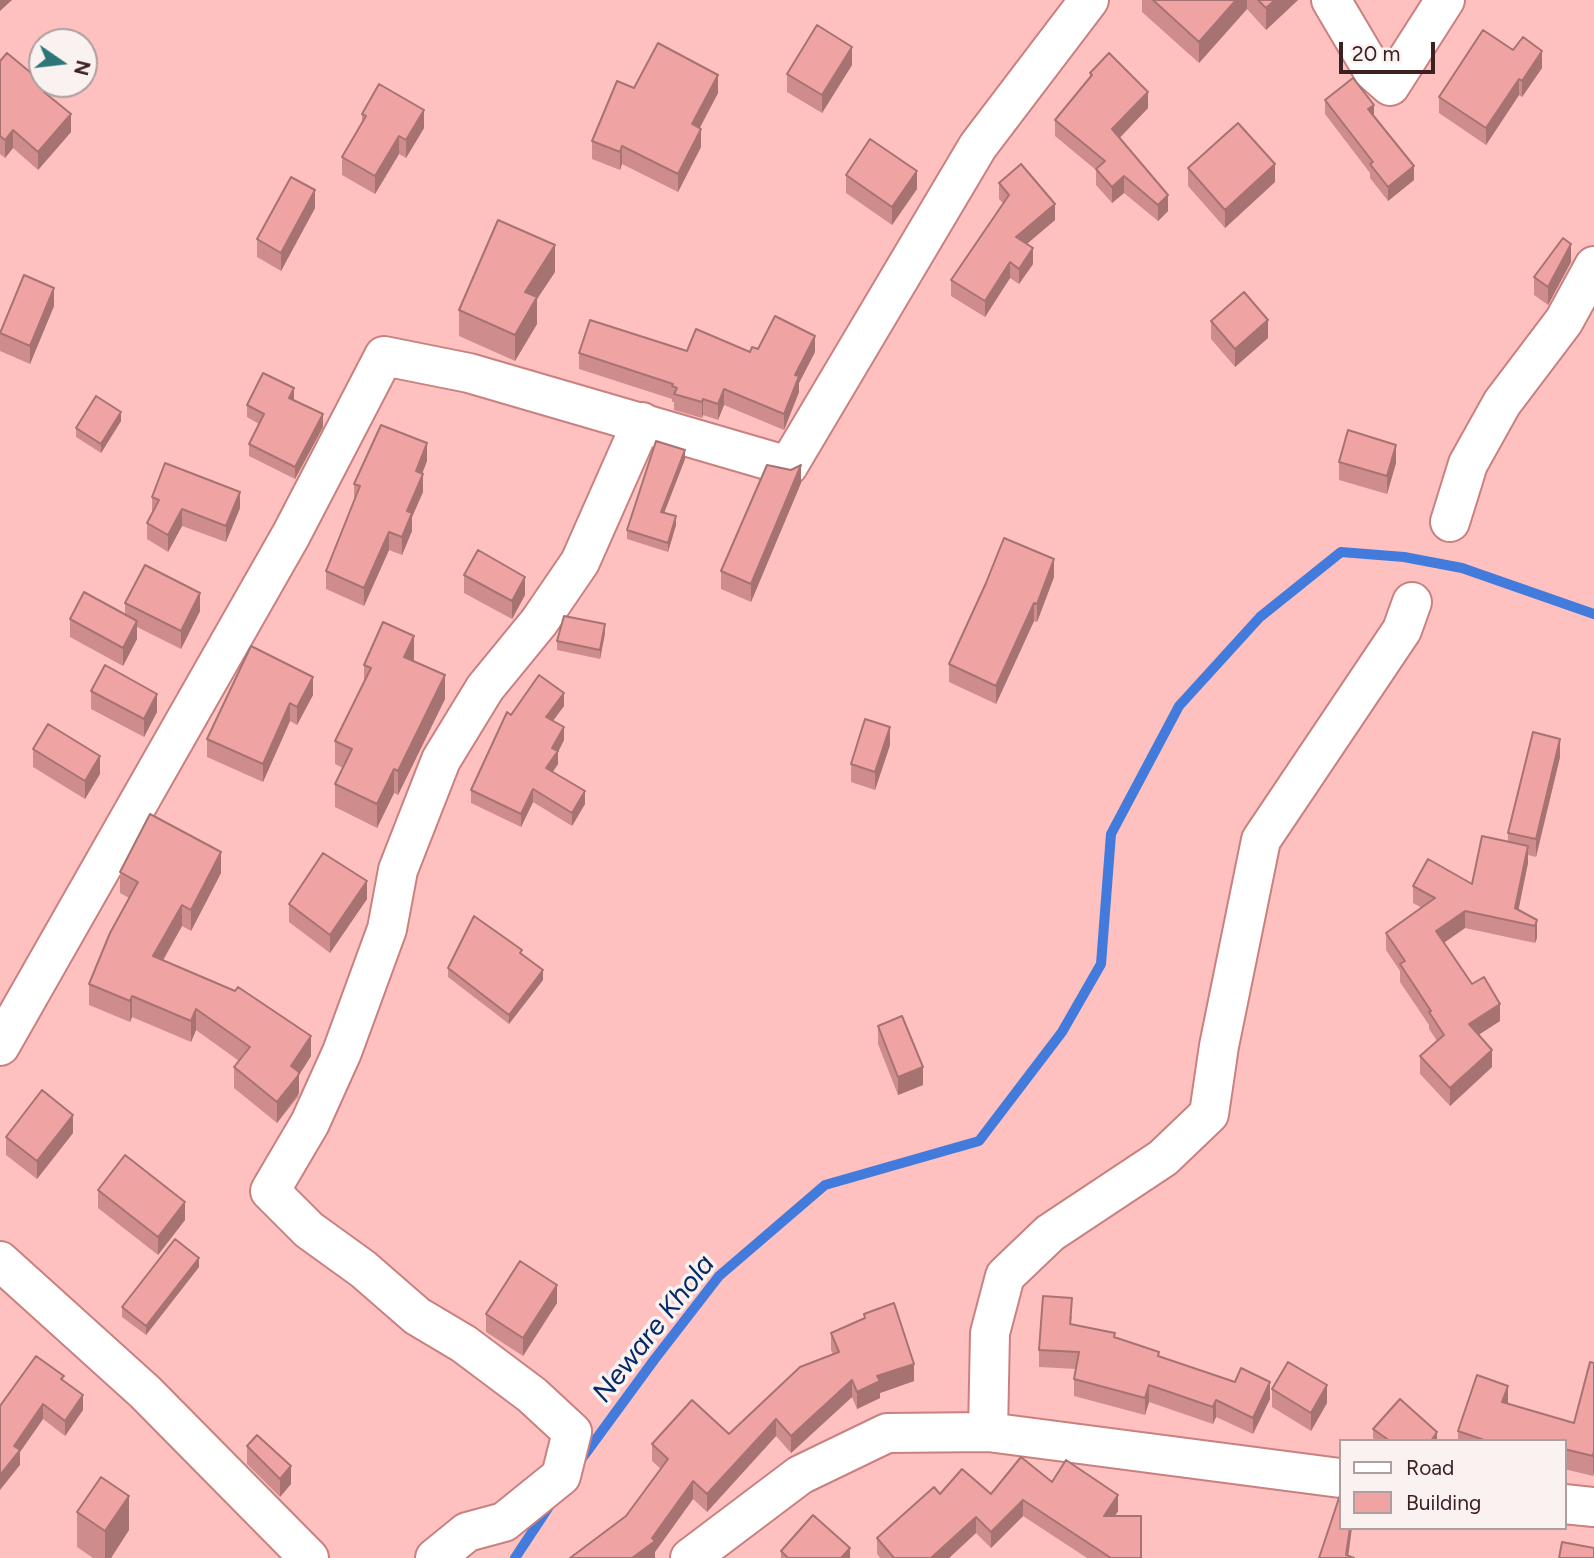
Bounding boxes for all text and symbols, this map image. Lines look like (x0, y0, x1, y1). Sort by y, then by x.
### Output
north arrow (28, 28, 98, 98)
scale bar (1342, 28, 1438, 72)
text: 20 m (1352, 41, 1400, 66)
text: N (69, 58, 95, 78)
water label: Neware Khola (586, 1248, 722, 1410)
legend (1338, 1439, 1566, 1530)
text: Road (1406, 1455, 1454, 1480)
text: Building (1406, 1490, 1481, 1515)

